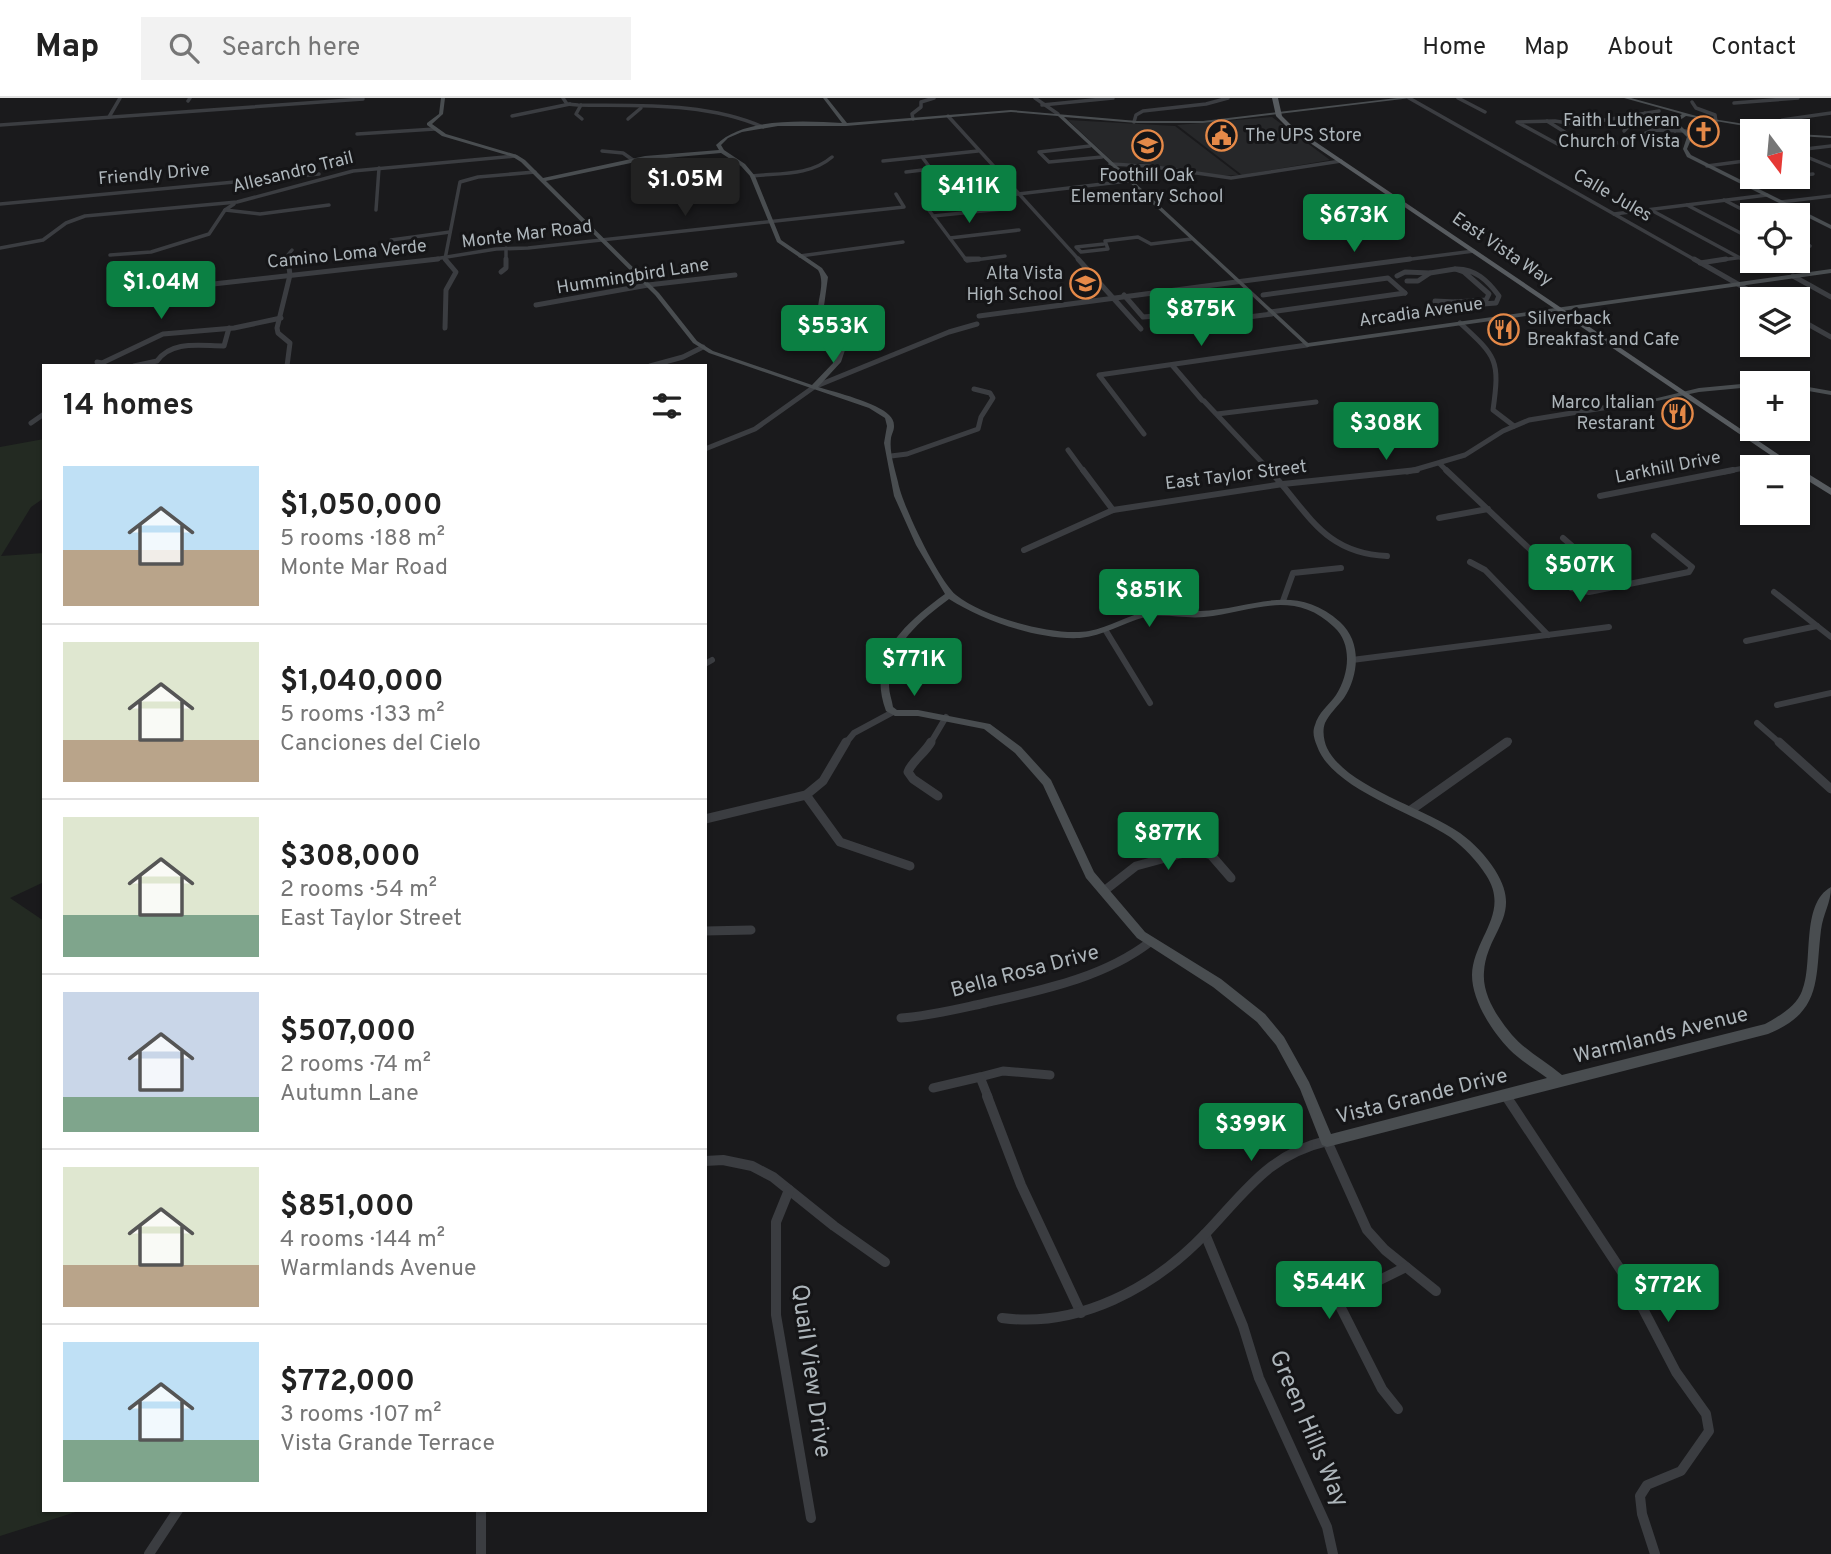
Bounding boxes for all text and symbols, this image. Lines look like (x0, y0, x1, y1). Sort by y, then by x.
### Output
search box (141, 17, 631, 80)
text: Map (35, 27, 99, 69)
icon: search (165, 29, 203, 67)
text: Search here (221, 32, 360, 65)
text: Home (1422, 33, 1486, 63)
text: Map (1524, 33, 1569, 63)
text: About (1607, 33, 1673, 63)
text: Contact (1711, 33, 1796, 63)
place label: Faith Lutheran Church of Vista (1558, 110, 1680, 154)
church icon: Faith Lutheran Church of Vista (1686, 114, 1720, 148)
public building icon: The UPS Store (1205, 119, 1239, 153)
north arrow (1740, 119, 1810, 189)
map controls (1740, 119, 1810, 525)
place label: The UPS Store (1245, 125, 1362, 148)
school or university icon: Foothill Oak Elementary School (1130, 128, 1164, 162)
street label: Allesandro Trail (230, 147, 356, 199)
pin: $1.05M (628, 158, 742, 218)
street label: Friendly Drive (97, 159, 211, 191)
street label: Calle Jules (1569, 164, 1655, 228)
place label: Foothill Oak Elementary School (1071, 165, 1223, 209)
text: $1.05M (647, 166, 723, 195)
pin: $411K (920, 166, 1018, 225)
text: $411K (937, 173, 1001, 202)
pin: $673K (1305, 194, 1403, 254)
text: $673K (1319, 202, 1389, 231)
button: locate (1740, 203, 1810, 273)
street label: East Vista Way (1447, 208, 1557, 292)
street label: Monte Mar Road (460, 216, 594, 254)
street label: Camino Loma Verde (266, 235, 428, 275)
street label: Hummingbird Lane (555, 254, 711, 300)
pin: $1.04M (104, 262, 218, 321)
place label: Alta Vista High School (966, 263, 1063, 307)
school or university icon: Alta Vista High School (1069, 267, 1103, 301)
text: $1.04M (122, 269, 200, 298)
button: layers (1740, 287, 1810, 357)
pin: $875K (1152, 288, 1250, 348)
street label: Arcadia Avenue (1357, 293, 1485, 333)
text: $875K (1166, 296, 1236, 325)
pin: $553K (784, 306, 882, 365)
place label: Silverback Breakfast and Cafe (1527, 308, 1679, 352)
restaurant icon: Silverback Breakfast and Cafe (1487, 312, 1521, 346)
text: $553K (797, 313, 869, 342)
button: + (1740, 371, 1810, 441)
icon: filters (648, 387, 686, 425)
text: 14 homes (63, 388, 194, 425)
place label: Marco Italian Restarant (1551, 392, 1655, 436)
restaurant icon: Marco Italian Restarant (1661, 396, 1695, 430)
pin: $308K (1337, 402, 1435, 462)
text: $308K (1349, 410, 1423, 439)
street label: Larkhill Drive (1613, 446, 1723, 490)
button: − (1740, 455, 1810, 525)
street label: East Taylor Street (1164, 456, 1308, 496)
text: $1,050,000 (280, 488, 442, 525)
icon: home (119, 494, 203, 578)
text: 5 rooms · 188 m² (280, 525, 445, 554)
pin: $507K (1531, 545, 1629, 604)
text: $507K (1544, 552, 1616, 581)
text: Monte Mar Road (280, 554, 448, 583)
pin: $851K (1100, 570, 1198, 629)
text: $851K (1115, 577, 1183, 606)
pin: $771K (865, 638, 963, 698)
text: $771K (882, 646, 946, 675)
text: $1,040,000 (280, 664, 443, 701)
icon: home (119, 670, 203, 754)
text: 5 rooms · 133 m² (280, 701, 445, 730)
text: Canciones del Cielo (280, 730, 481, 759)
pin: $877K (1119, 812, 1217, 872)
text: $877K (1134, 820, 1202, 849)
text: $308,000 (280, 839, 420, 876)
icon: home (119, 845, 203, 929)
text: 2 rooms · 54 m² (280, 876, 437, 905)
text: East Taylor Street (280, 905, 462, 934)
street label: Bella Rosa Drive (948, 939, 1102, 1005)
street label: Warmlands Avenue (1571, 1001, 1751, 1071)
text: $507,000 (280, 1014, 416, 1051)
icon: home (119, 1020, 203, 1104)
text: 2 rooms · 74 m² (280, 1051, 431, 1080)
street label: Vista Grande Drive (1333, 1063, 1511, 1131)
text: Autumn Lane (280, 1080, 419, 1109)
pin: $399K (1202, 1104, 1300, 1163)
text: $399K (1215, 1111, 1287, 1140)
text: $851,000 (280, 1189, 414, 1226)
icon: home (119, 1195, 203, 1279)
text: 4 rooms · 144 m² (280, 1226, 445, 1255)
text: Warmlands Avenue (280, 1255, 476, 1284)
pin: $544K (1280, 1262, 1378, 1321)
pin: $772K (1619, 1264, 1717, 1324)
text: $544K (1292, 1269, 1366, 1298)
text: $772K (1634, 1272, 1702, 1301)
street label: Quail View Drive (783, 1282, 837, 1460)
street label: Green Hills Way (1261, 1346, 1355, 1512)
text: $772,000 (280, 1364, 415, 1401)
icon: home (119, 1370, 203, 1454)
text: 3 rooms · 107 m² (280, 1401, 442, 1430)
text: Vista Grande Terrace (280, 1430, 495, 1459)

